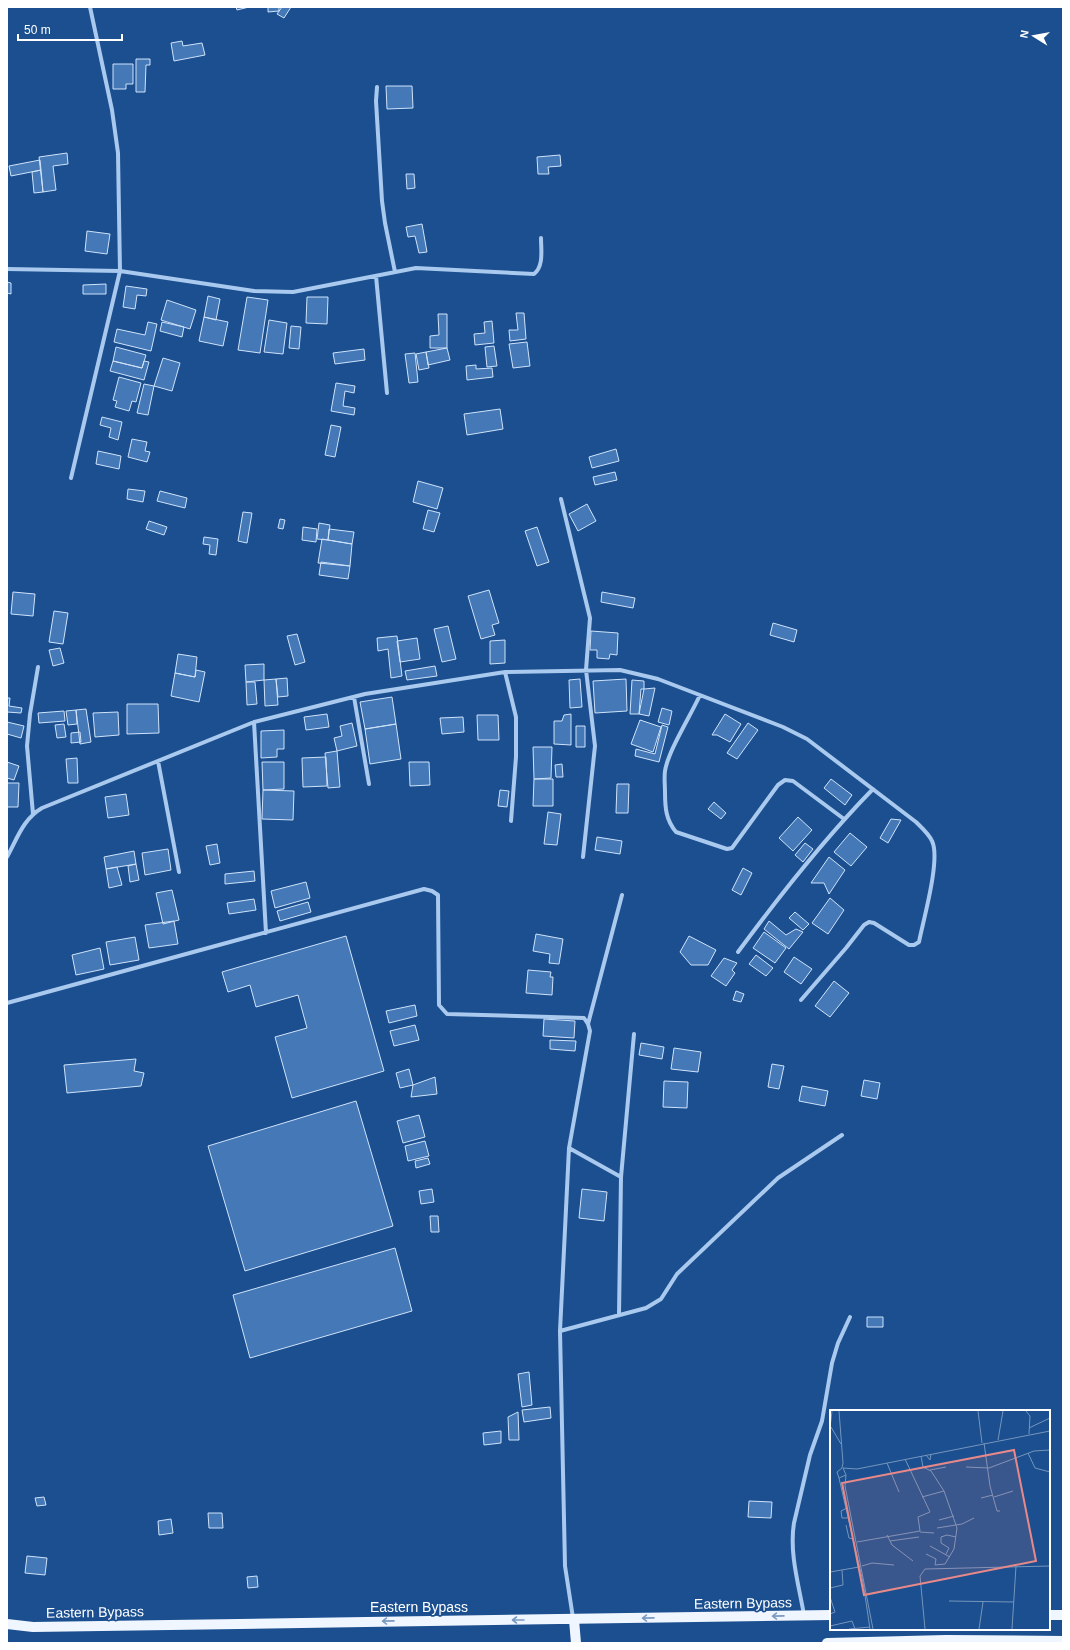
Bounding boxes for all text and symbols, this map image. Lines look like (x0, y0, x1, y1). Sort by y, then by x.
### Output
scale bar (18, 16, 122, 42)
north arrow (1014, 16, 1054, 56)
text: 50 m (24, 23, 51, 37)
text: N (1018, 29, 1031, 39)
inset map (830, 1410, 1050, 1630)
street label: Eastern Bypass (694, 1594, 792, 1612)
street label: Eastern Bypass (370, 1599, 468, 1615)
street label: Eastern Bypass (46, 1603, 144, 1621)
one-way arrow (772, 1612, 785, 1620)
one-way arrow (642, 1615, 655, 1622)
one-way arrow (382, 1617, 395, 1625)
one-way arrow (512, 1617, 525, 1624)

